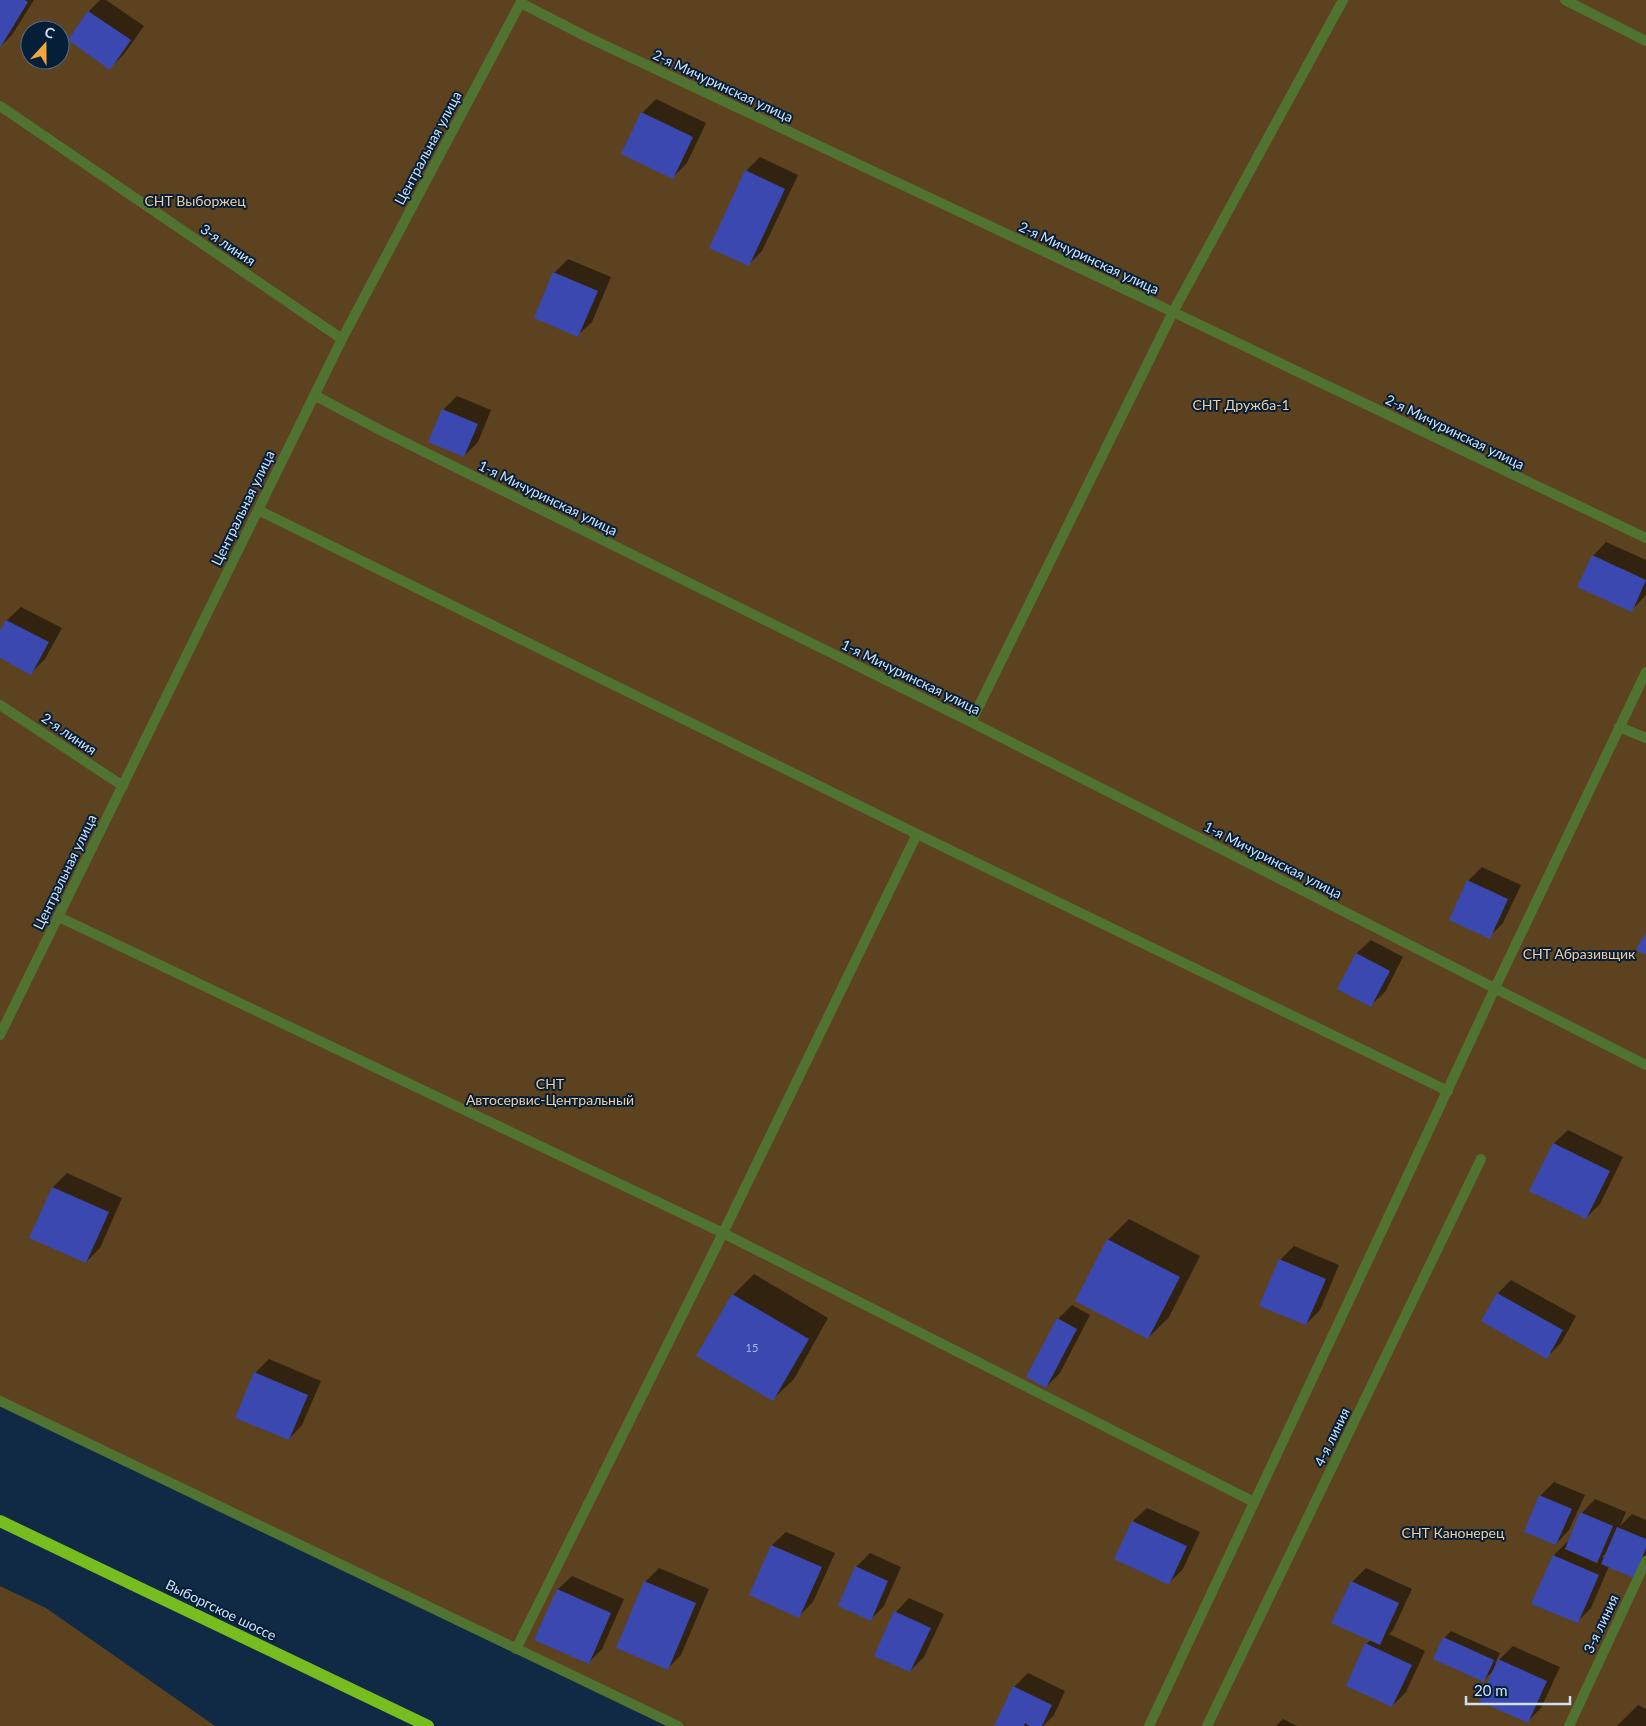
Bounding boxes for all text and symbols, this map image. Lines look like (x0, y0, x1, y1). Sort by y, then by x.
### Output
north arrow (20, 20, 70, 70)
text: С (42, 23, 58, 42)
street label: 2-я Мичуринская улица (650, 46, 796, 126)
street label: Центральная улица (390, 88, 465, 207)
park label: СНТ Выборжец (144, 192, 246, 209)
street label: 2-я Мичуринская улица (1016, 218, 1162, 298)
street label: 3-я линия (197, 220, 259, 269)
street label: 2-я Мичуринская улица (1383, 390, 1528, 473)
park label: СНТ Дружба-1 (1192, 396, 1290, 413)
street label: Центральная улица (207, 447, 278, 568)
street label: 1-я Мичуринская улица (476, 456, 621, 539)
street label: 1-я Мичуринская улица (839, 635, 984, 718)
street label: 2-я линия (38, 709, 100, 758)
street label: Центральная улица (29, 811, 100, 932)
street label: 1-я Мичуринская улица (1201, 817, 1345, 902)
park label: СНТ Абразивщик (1523, 945, 1636, 962)
park label: СНТ Автосервис-Центральный (466, 1075, 634, 1108)
house number: 15 (746, 1341, 758, 1354)
street label: 4-я линия (1310, 1405, 1353, 1469)
park label: СНТ Канонерец (1402, 1524, 1505, 1541)
street label: Выборгское шоссе (163, 1575, 279, 1644)
street label: 3-я линия (1580, 1592, 1622, 1656)
scale bar (1466, 1674, 1570, 1706)
text: 20 m (1474, 1681, 1508, 1699)

